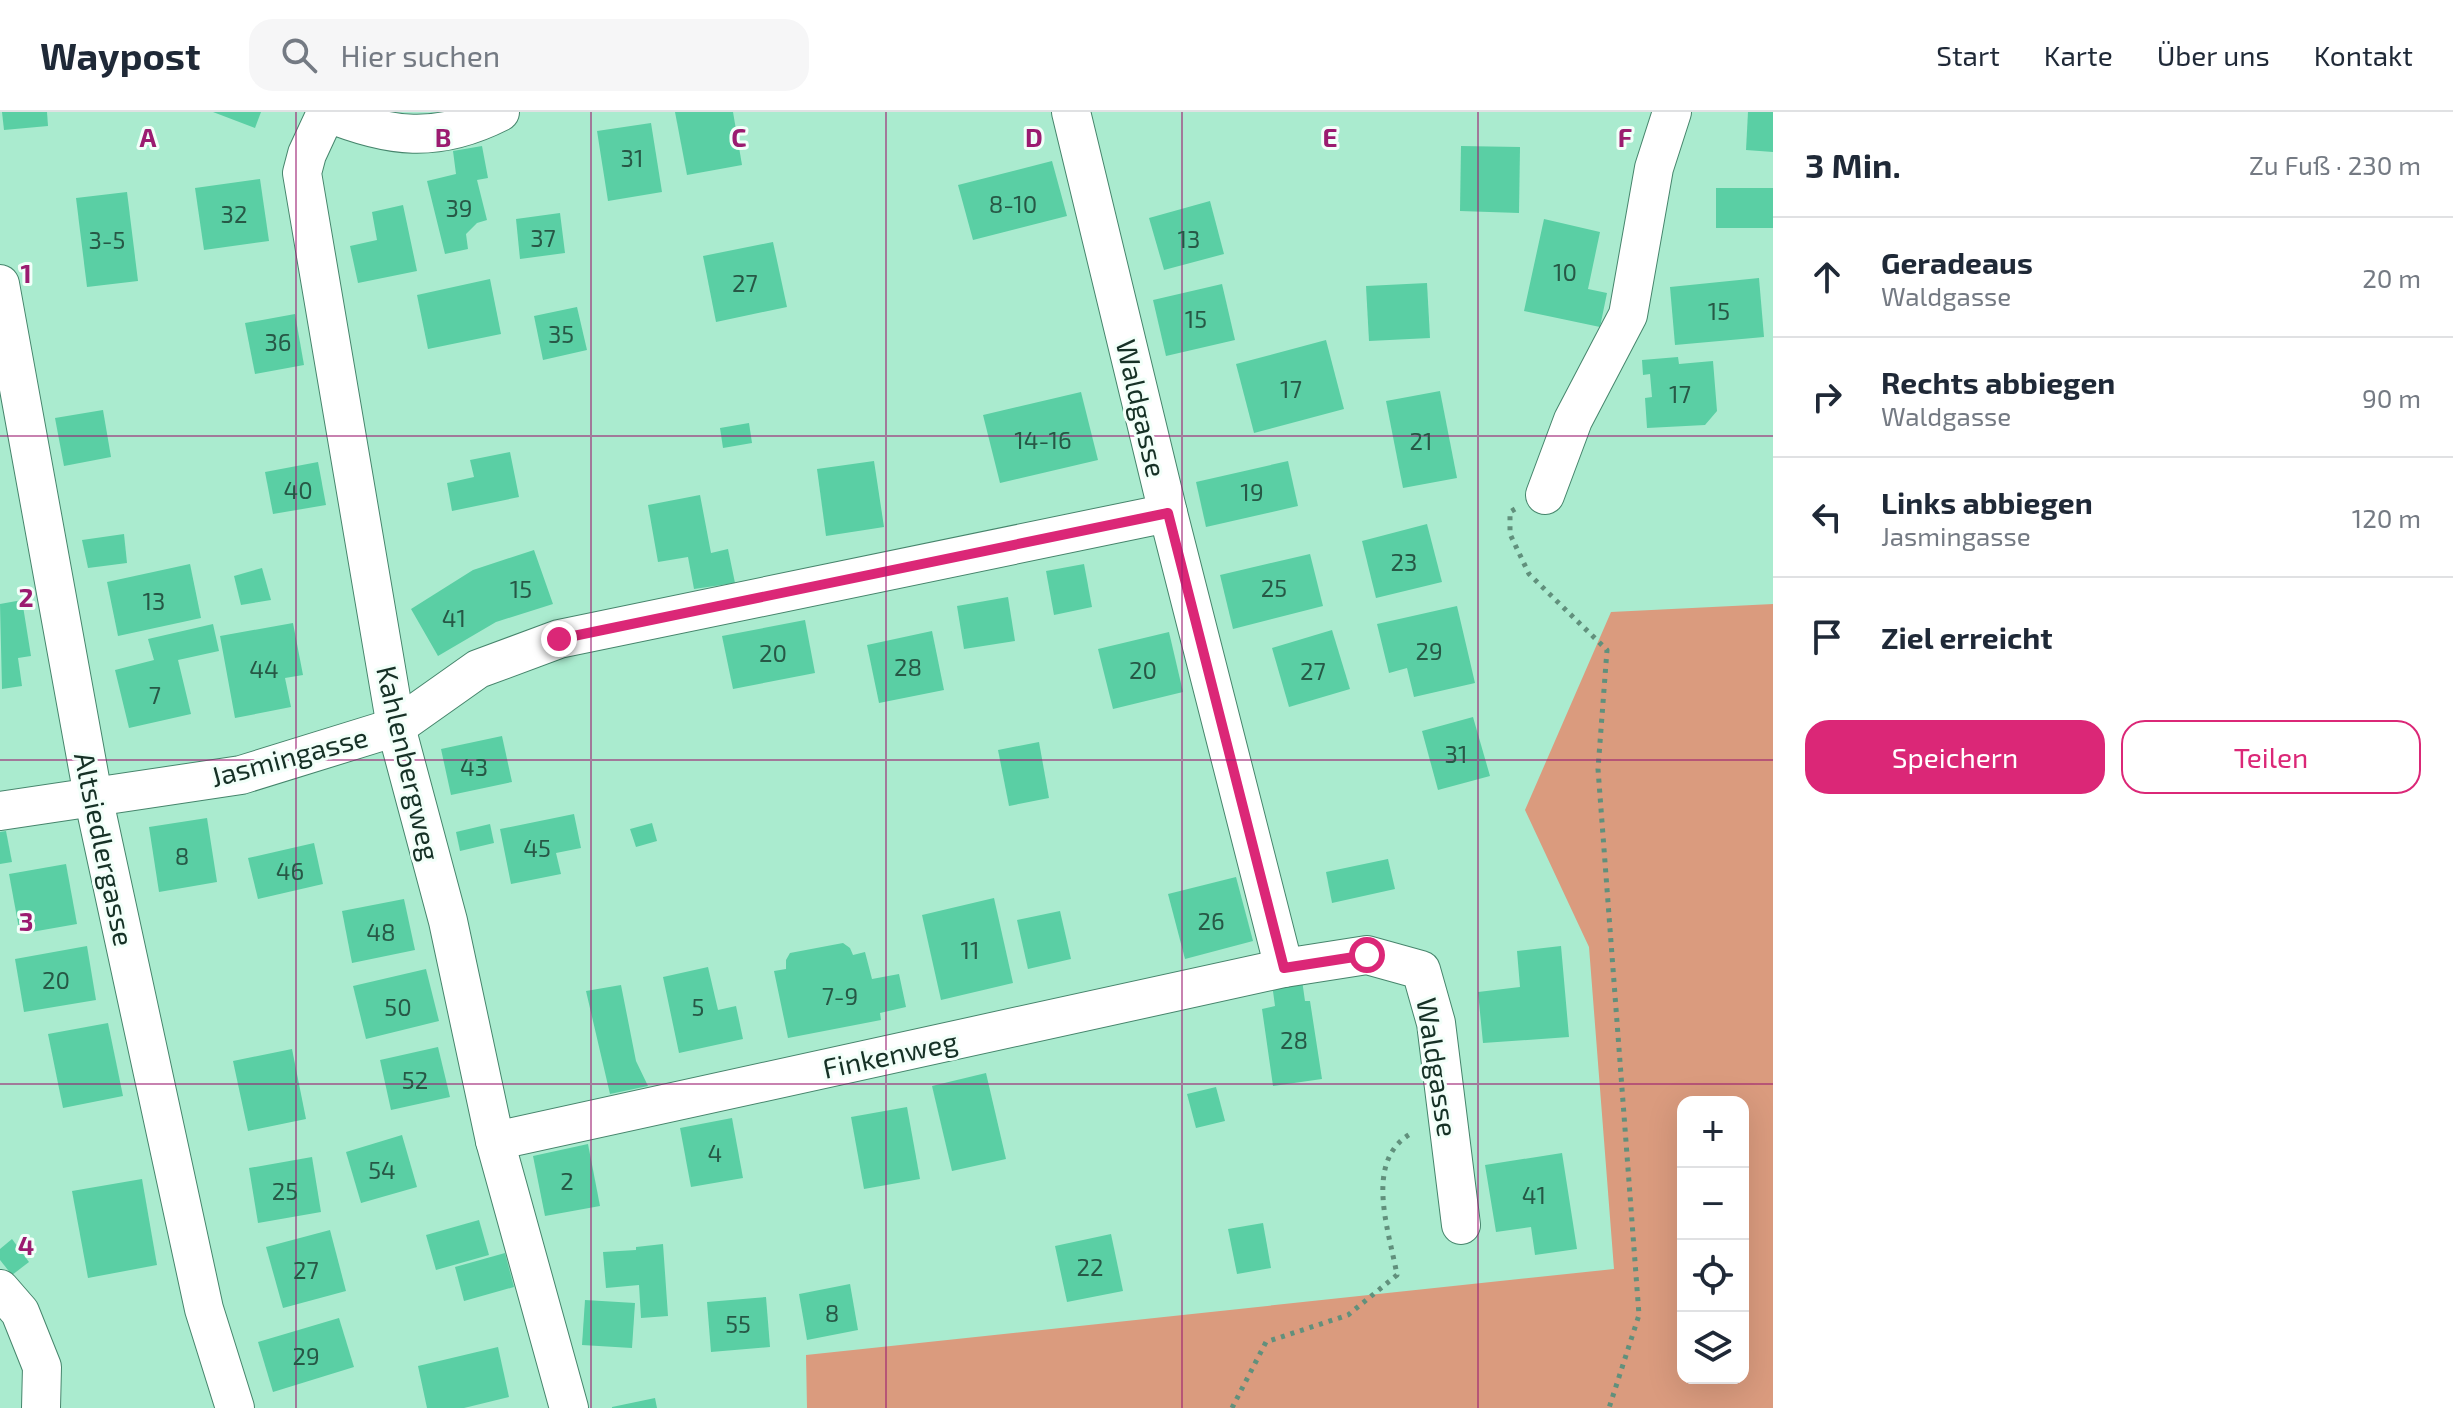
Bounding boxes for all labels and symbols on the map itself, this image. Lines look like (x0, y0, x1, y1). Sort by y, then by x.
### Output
text: A (140, 121, 157, 152)
text: B (435, 121, 451, 152)
text: C (731, 121, 747, 152)
text: D (1025, 121, 1043, 152)
text: E (1322, 121, 1338, 152)
text: F (1618, 121, 1632, 152)
house number: 31 (621, 143, 643, 172)
house number: 8-10 (989, 189, 1037, 218)
house number: 39 (445, 193, 473, 222)
house number: 32 (221, 199, 247, 228)
house number: 37 (530, 223, 556, 252)
house number: 13 (1178, 224, 1200, 253)
house number: 3-5 (89, 225, 125, 254)
text: 1 (20, 257, 32, 288)
house number: 10 (1553, 257, 1577, 286)
house number: 27 (732, 268, 758, 297)
house number: 15 (1708, 296, 1730, 325)
house number: 15 (1185, 304, 1207, 333)
house number: 35 (548, 319, 574, 348)
house number: 36 (264, 327, 292, 356)
street label: Waldgasse (1110, 336, 1174, 480)
house number: 17 (1280, 374, 1302, 403)
house number: 17 (1669, 379, 1691, 408)
house number: 14-16 (1014, 425, 1072, 454)
house number: 21 (1409, 426, 1433, 455)
house number: 40 (283, 475, 313, 504)
house number: 19 (1240, 477, 1264, 506)
house number: 23 (1391, 547, 1417, 576)
house number: 25 (1261, 573, 1287, 602)
house number: 15 (510, 574, 532, 603)
text: 2 (18, 581, 34, 612)
house number: 13 (143, 586, 165, 615)
house number: 41 (442, 603, 466, 632)
route end (541, 621, 577, 657)
house number: 29 (1415, 636, 1443, 665)
house number: 20 (759, 638, 787, 667)
house number: 28 (894, 652, 922, 681)
house number: 44 (249, 654, 279, 683)
house number: 20 (1129, 655, 1157, 684)
house number: 27 (1300, 656, 1326, 685)
street label: Kahlenbergweg (370, 662, 448, 864)
house number: 7 (149, 680, 161, 709)
street label: Jasmingasse (207, 719, 371, 793)
house number: 31 (1445, 739, 1467, 768)
street label: Altsiedlergasse (68, 749, 142, 949)
house number: 43 (460, 752, 488, 781)
house number: 45 (523, 833, 551, 862)
house number: 8 (175, 841, 189, 870)
house number: 46 (276, 856, 304, 885)
text: 3 (19, 905, 33, 936)
house number: 26 (1197, 906, 1225, 935)
house number: 48 (366, 917, 396, 946)
house number: 11 (960, 935, 980, 964)
route start (1349, 937, 1385, 973)
house number: 20 (42, 965, 70, 994)
house number: 7-9 (822, 981, 858, 1010)
house number: 50 (384, 992, 412, 1021)
house number: 5 (692, 992, 704, 1021)
street label: Waldgasse (1410, 995, 1466, 1139)
street label: Finkenweg (819, 1023, 961, 1085)
house number: 28 (1280, 1025, 1308, 1054)
house number: 52 (402, 1065, 428, 1094)
house number: 4 (708, 1138, 722, 1167)
house number: 54 (368, 1155, 396, 1184)
house number: 2 (560, 1166, 574, 1195)
house number: 25 (272, 1176, 298, 1205)
house number: 41 (1522, 1180, 1546, 1209)
text: 4 (18, 1229, 34, 1260)
house number: 22 (1077, 1252, 1103, 1281)
house number: 27 (293, 1255, 319, 1284)
house number: 8 (825, 1298, 839, 1327)
house number: 55 (725, 1309, 751, 1338)
house number: 29 (292, 1341, 320, 1370)

